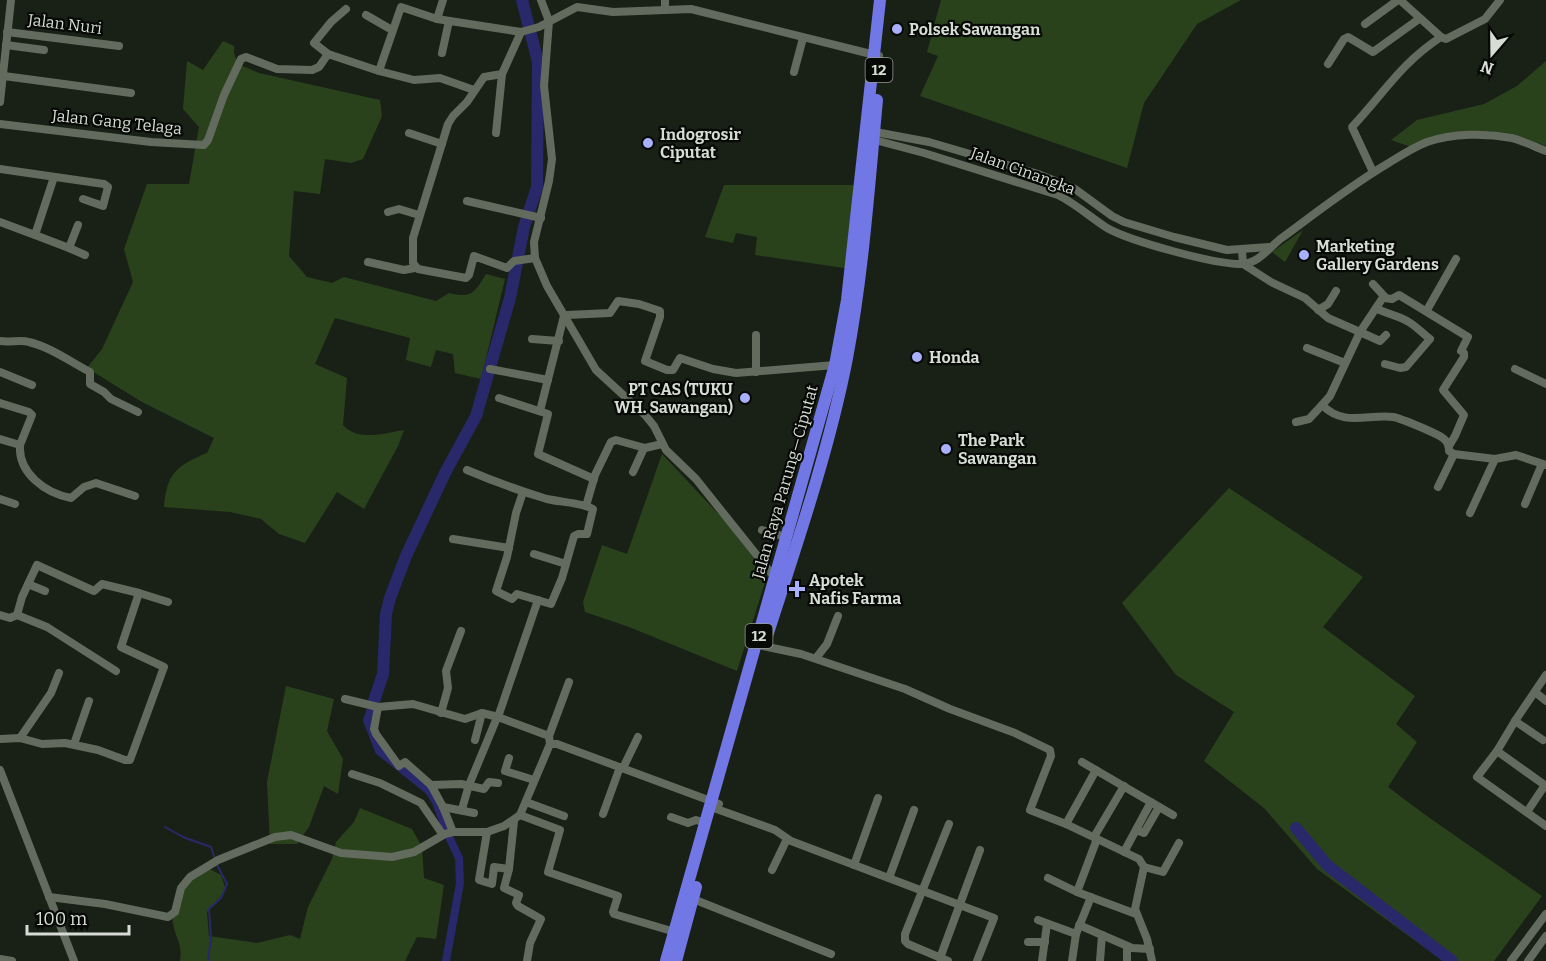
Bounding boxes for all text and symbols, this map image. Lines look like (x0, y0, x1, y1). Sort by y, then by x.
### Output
street label: Jalan Nuri (26, 10, 103, 38)
place label: Polsek Sawangan (909, 20, 1041, 39)
marker: Polsek Sawangan (890, 22, 904, 36)
north arrow (1462, 24, 1522, 84)
text: N (1478, 57, 1496, 79)
road number: 12 (866, 58, 892, 82)
street label: Jalan Gang Telaga (50, 106, 183, 138)
place label: Indogrosir Ciputat (660, 125, 742, 162)
marker: Indogrosir Ciputat (641, 136, 655, 150)
street label: Jalan Cinangka (967, 143, 1078, 199)
place label: Marketing Gallery Gardens (1316, 237, 1439, 274)
marker: Marketing Gallery Gardens (1297, 248, 1311, 262)
place label: Honda (929, 348, 980, 367)
marker: Honda (910, 350, 924, 364)
place label: PT CAS (TUKU WH. Sawangan) (614, 380, 733, 417)
street label: Jalan Raya Parung—Ciputat (748, 383, 822, 582)
marker: PT CAS (TUKU WH. Sawangan) (738, 391, 752, 405)
place label: The Park Sawangan (958, 431, 1037, 468)
marker: The Park Sawangan (939, 442, 953, 456)
place label: Apotek Nafis Farma (809, 571, 901, 608)
marker: Apotek Nafis Farma (790, 582, 804, 596)
road number: 12 (746, 624, 772, 648)
scale bar (27, 898, 129, 936)
text: 100 m (36, 908, 87, 930)

